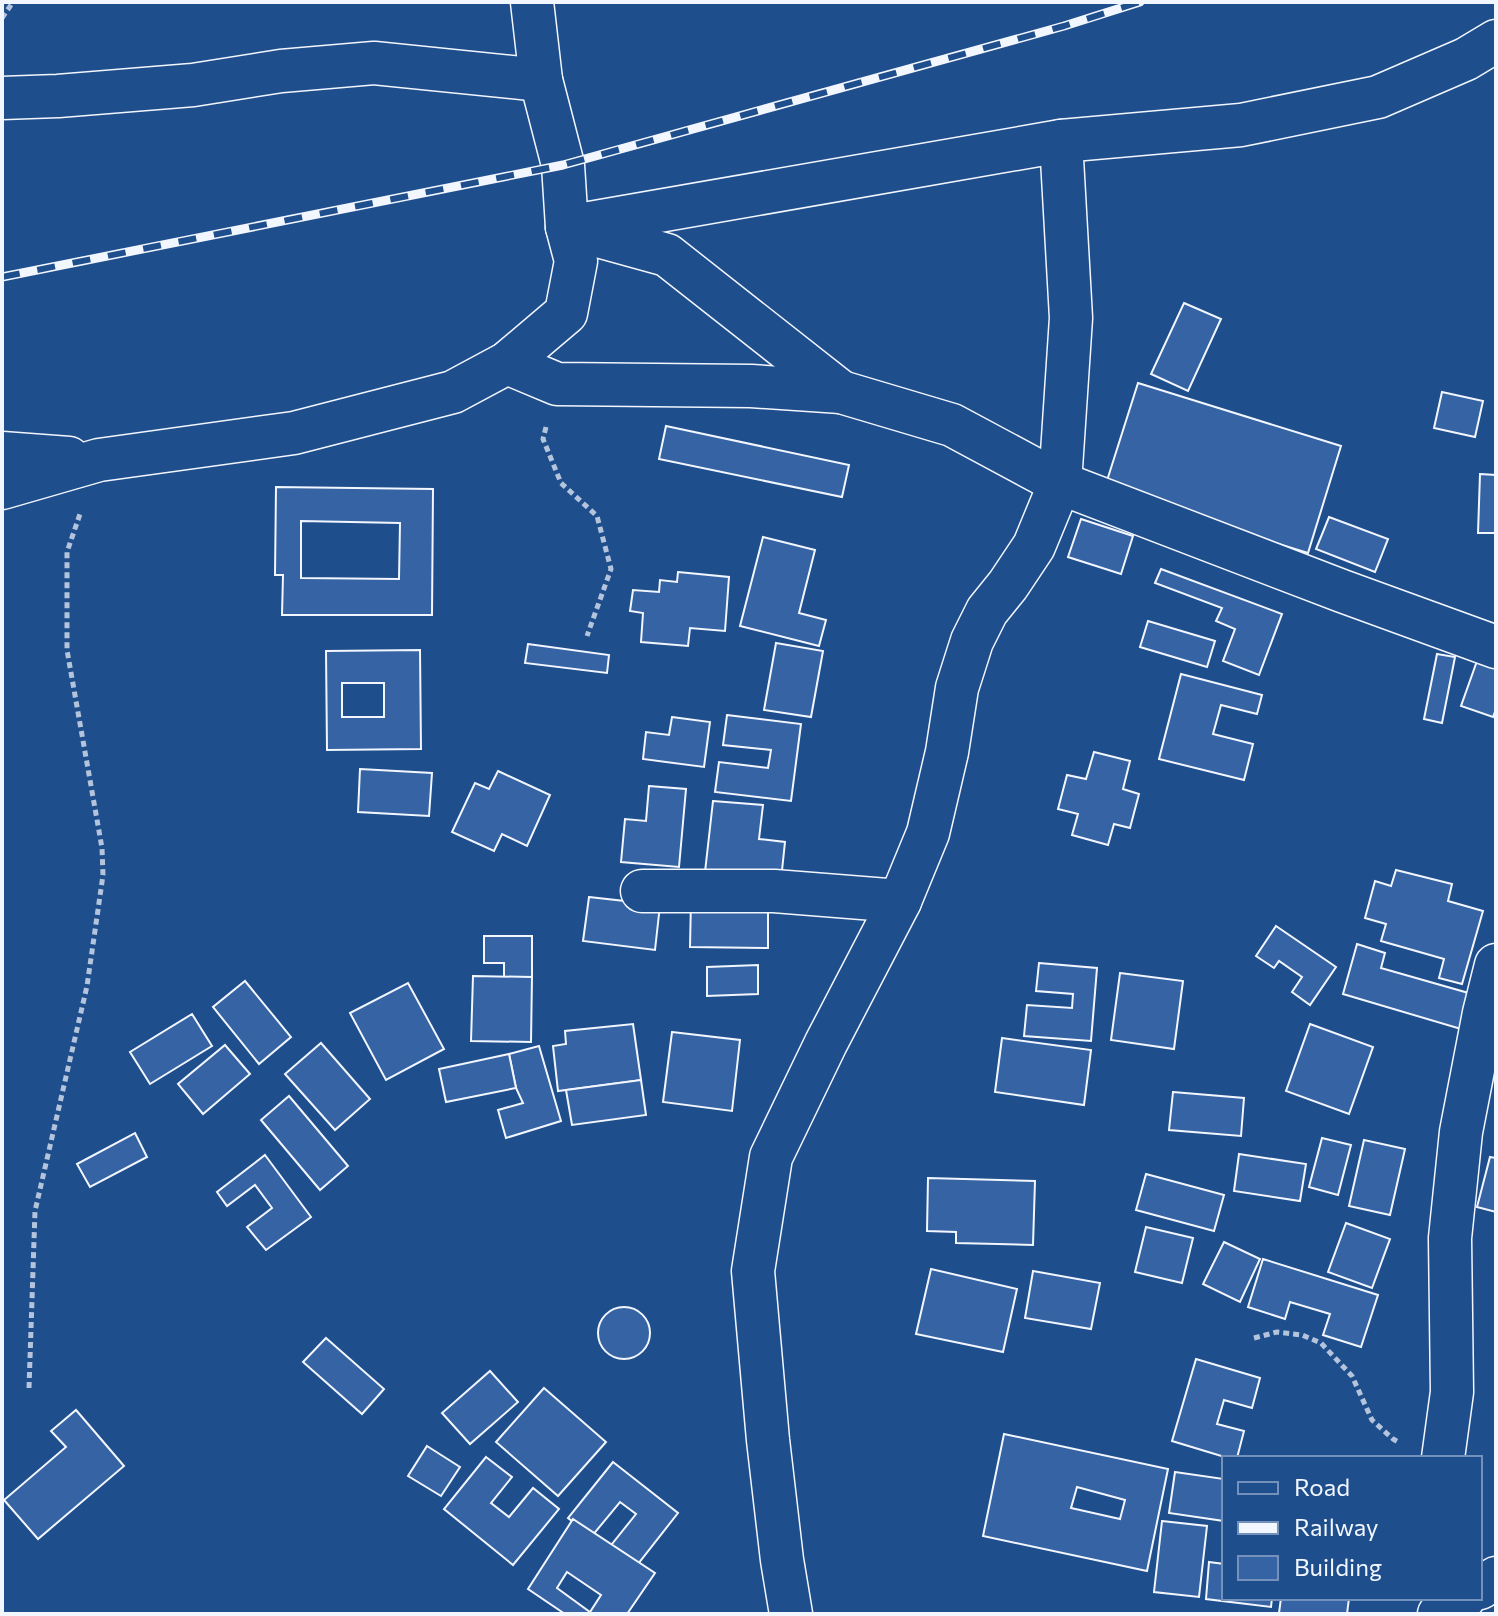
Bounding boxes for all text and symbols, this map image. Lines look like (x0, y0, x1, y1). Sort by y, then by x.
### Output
legend (1222, 1456, 1482, 1600)
text: Road (1294, 1472, 1350, 1501)
text: Railway (1294, 1512, 1379, 1541)
text: Building (1294, 1552, 1382, 1581)

